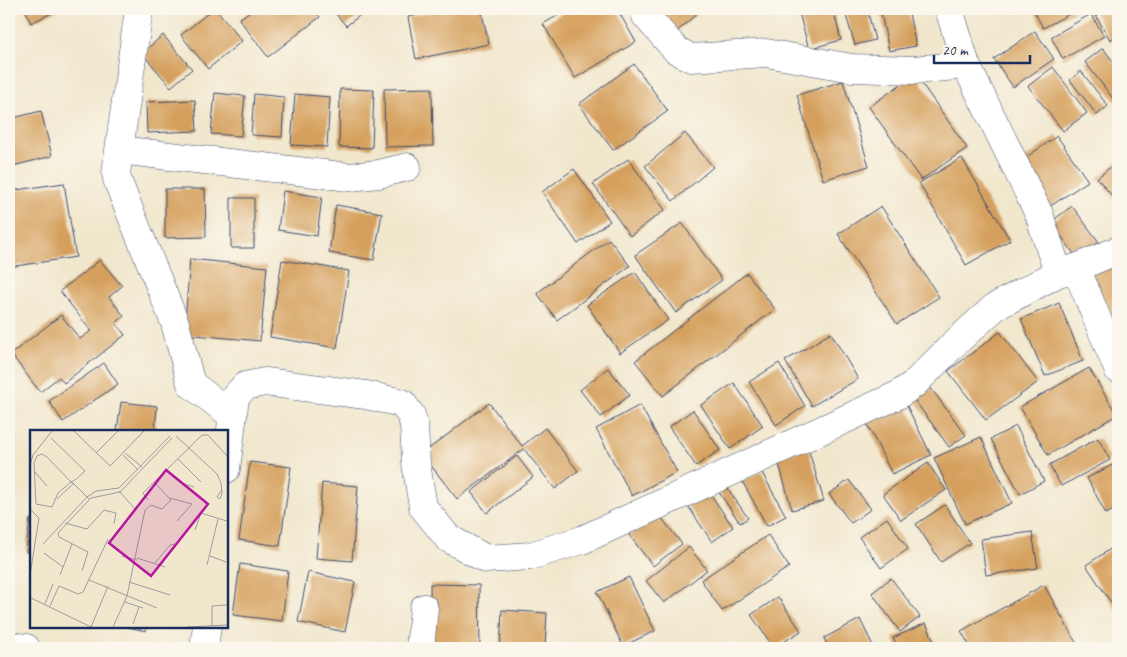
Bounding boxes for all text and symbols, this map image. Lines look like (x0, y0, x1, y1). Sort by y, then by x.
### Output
scale bar (934, 32, 1031, 64)
text: 20 m (942, 41, 969, 60)
inset map (30, 430, 228, 627)

